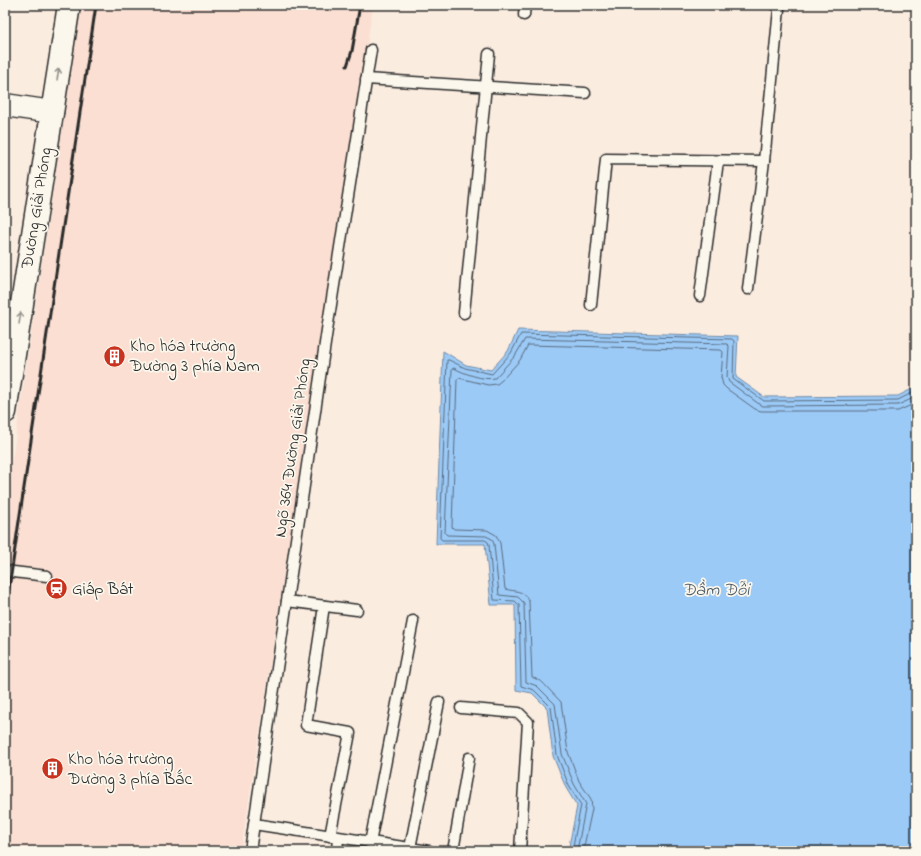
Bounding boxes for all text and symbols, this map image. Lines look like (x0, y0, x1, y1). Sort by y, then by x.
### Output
one-way arrow (54, 67, 62, 80)
street label: Đường Giải Phóng (15, 145, 61, 272)
one-way arrow (16, 312, 24, 325)
place label: Kho hóa trường Đường 3 phía Nam (129, 334, 260, 381)
building icon: Kho hóa trường Đường 3 phía Nam (102, 343, 128, 369)
street label: Ngõ 364 Đường Giải Phóng (268, 357, 320, 539)
station icon: Giáp Bát (44, 576, 70, 602)
place label: Giáp Bát (72, 577, 134, 602)
water label: Đầm Đỗi (682, 578, 751, 604)
place label: Kho hóa trường Đường 3 phía Bắc (67, 747, 192, 794)
building icon: Kho hóa trường Đường 3 phía Bắc (40, 756, 66, 782)

